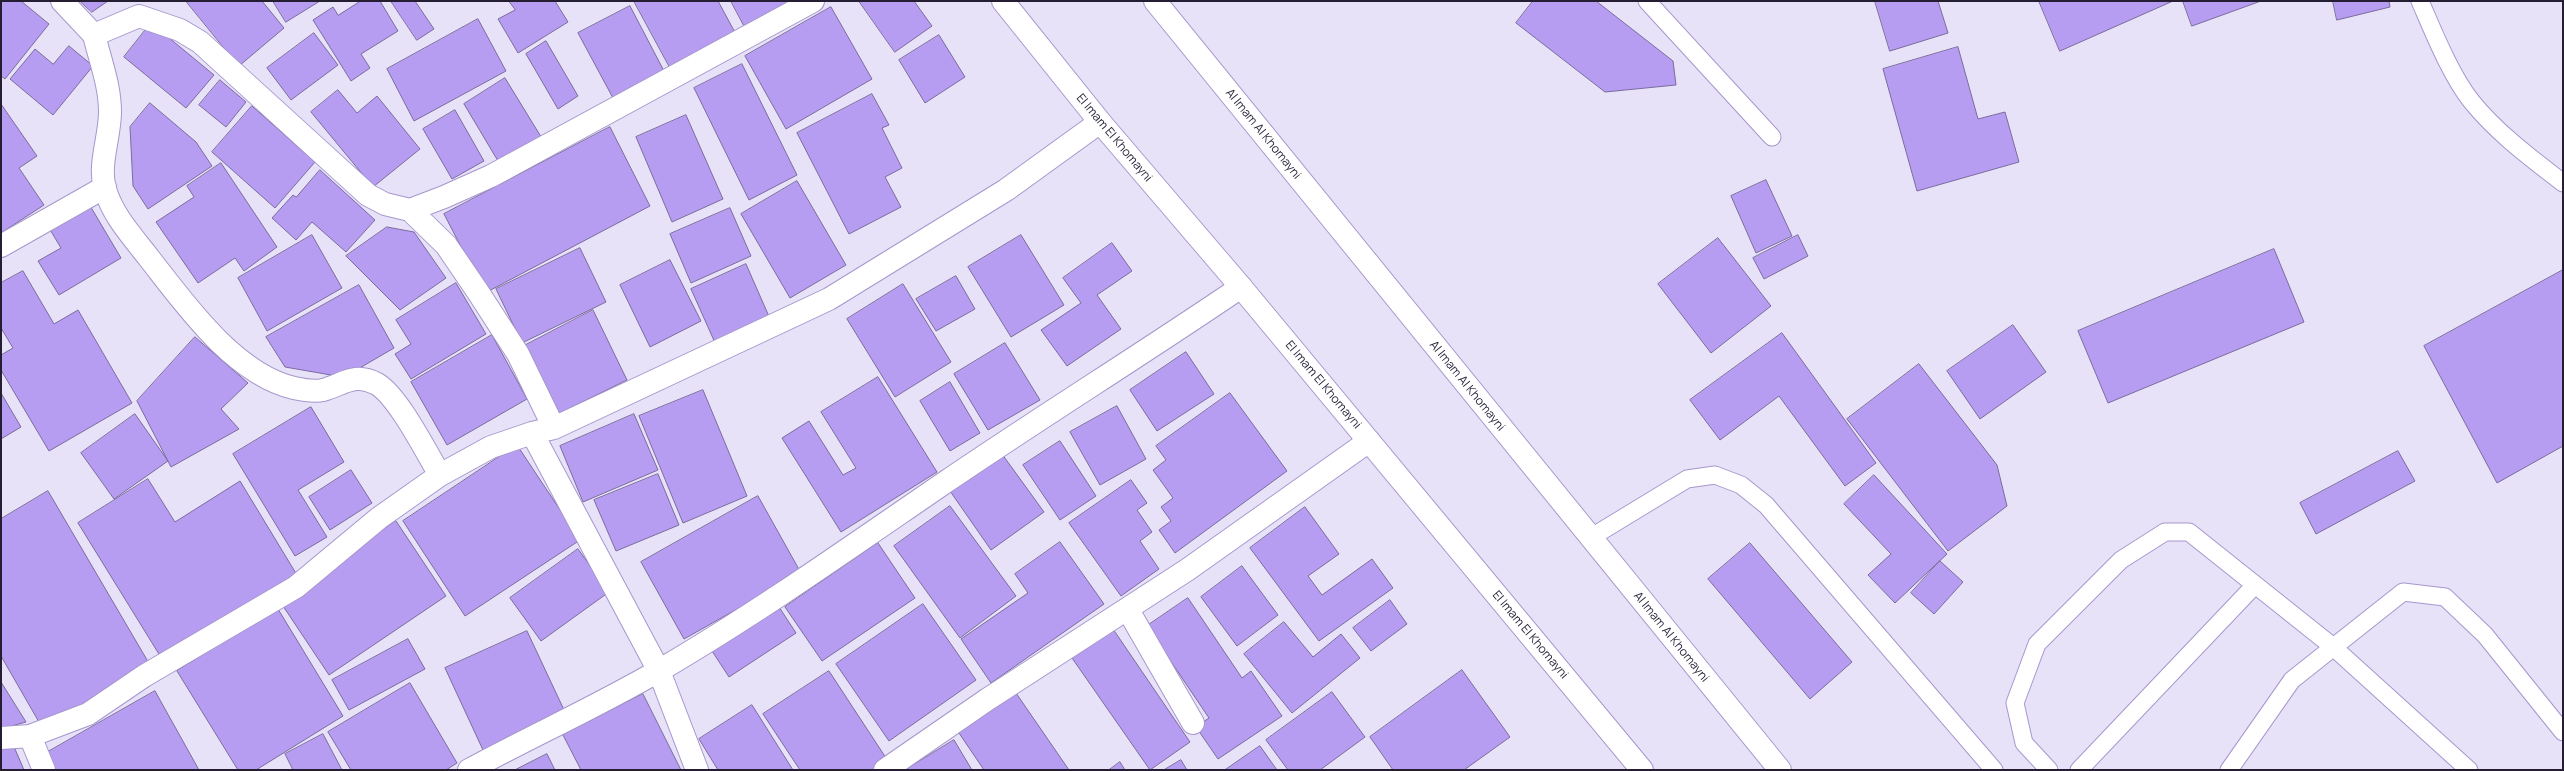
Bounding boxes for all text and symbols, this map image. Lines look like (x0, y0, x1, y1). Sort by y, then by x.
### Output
street label: Al Imam Al Khomayni (1222, 86, 1304, 182)
street label: El Imam El Khomayni (1073, 91, 1155, 185)
street label: El Imam El Khomayni (1282, 338, 1364, 432)
street label: Al Imam Al Khomayni (1426, 338, 1508, 434)
street label: El Imam El Khomayni (1489, 588, 1571, 682)
street label: Al Imam Al Khomayni (1630, 589, 1712, 685)

